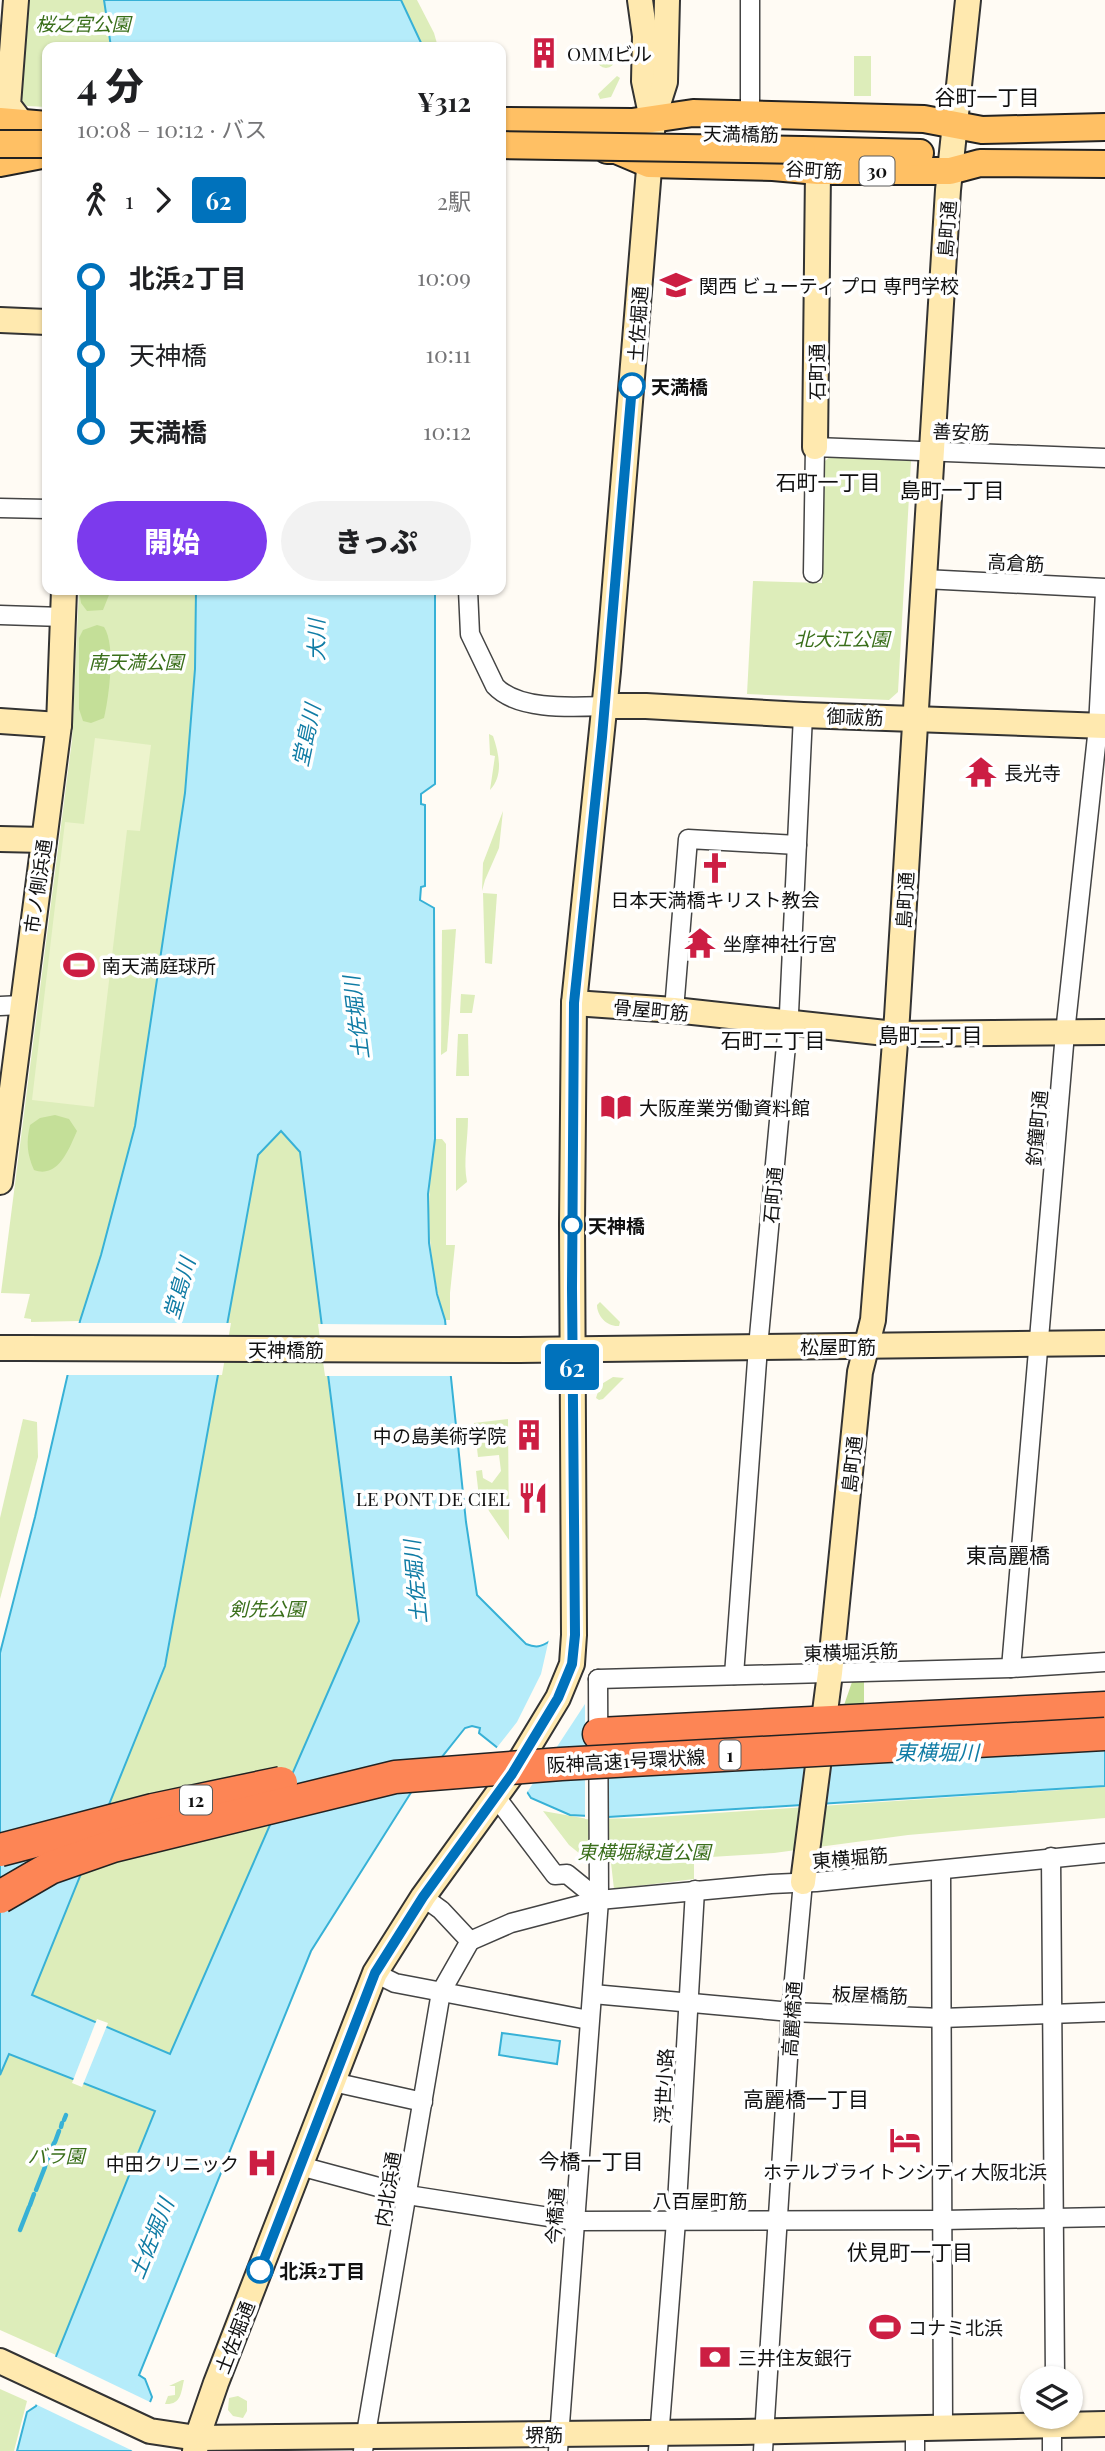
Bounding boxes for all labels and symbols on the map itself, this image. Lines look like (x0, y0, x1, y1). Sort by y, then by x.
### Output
park label: 桜之宮公園 (35, 10, 133, 36)
building icon: OMMビル (527, 36, 561, 70)
place label: OMMビル (567, 40, 652, 66)
district label: 谷町一丁目 (935, 82, 1040, 110)
street label: 天満橋筋 (703, 119, 779, 147)
street label: 谷町筋 (785, 155, 843, 183)
road number: 30 (860, 156, 894, 186)
street label: 島町通 (931, 200, 961, 258)
school or university icon: 関西 ビューティ プロ 専門学校 (659, 268, 693, 302)
place label: 関西 ビューティ プロ 専門学校 (699, 272, 959, 298)
street label: 土佐堀通 (621, 285, 653, 363)
street label: 石町通 (803, 343, 829, 401)
marker: 天満橋 (619, 373, 645, 399)
place label: 天満橋 (651, 373, 708, 399)
street label: 善安筋 (932, 417, 990, 445)
district label: 石町一丁目 (776, 467, 881, 495)
district label: 島町一丁目 (900, 475, 1005, 503)
street label: 高倉筋 (987, 548, 1045, 576)
water label: 大川 (301, 617, 329, 661)
park label: 北大江公園 (794, 625, 892, 651)
park label: 南天満公園 (88, 648, 186, 674)
water label: 堂島川 (285, 699, 326, 769)
street label: 御祓筋 (826, 702, 884, 730)
temple icon: 長光寺 (964, 755, 998, 789)
place label: 長光寺 (1004, 759, 1061, 785)
street label: 市ノ側浜通 (18, 837, 56, 935)
church icon: 日本天満橋キリスト教会 (698, 851, 732, 885)
street label: 島町通 (890, 871, 918, 929)
place label: 日本天満橋キリスト教会 (610, 886, 820, 912)
temple icon: 坐摩神社行宮 (683, 926, 717, 960)
place label: 坐摩神社行宮 (723, 930, 837, 956)
sports icon: 南天満庭球所 (62, 948, 96, 982)
place label: 南天満庭球所 (102, 952, 216, 978)
water label: 土佐堀川 (336, 973, 374, 1061)
street label: 骨屋町筋 (612, 993, 690, 1025)
district label: 島町二丁目 (878, 1020, 983, 1048)
district label: 石町二丁目 (721, 1025, 826, 1053)
street label: 釣鐘町通 (1020, 1089, 1052, 1167)
library icon: 大阪産業労働資料館 (599, 1090, 633, 1124)
place label: 大阪産業労働資料館 (639, 1094, 810, 1120)
street label: 石町通 (757, 1165, 787, 1225)
place label: 天神橋 (588, 1212, 645, 1238)
marker: 天神橋 (562, 1215, 582, 1235)
water label: 堂島川 (156, 1252, 201, 1322)
street label: 松屋町筋 (800, 1333, 876, 1359)
street label: 天神橋筋 (248, 1336, 324, 1362)
line badge: 62 (540, 1344, 604, 1390)
building icon: 中の島美術学院 (512, 1418, 546, 1452)
place label: 中の島美術学院 (373, 1422, 506, 1448)
street label: 島町通 (835, 1434, 867, 1494)
restaurant icon: LE PONT DE CIEL (516, 1481, 550, 1515)
place label: LE PONT DE CIEL (356, 1485, 510, 1511)
water label: 土佐堀川 (396, 1537, 432, 1625)
district label: 東高麗橋 (966, 1540, 1050, 1568)
park label: 剣先公園 (229, 1595, 308, 1621)
street label: 東横堀浜筋 (803, 1636, 899, 1666)
water label: 東横堀川 (895, 1737, 981, 1765)
road number: 1 (720, 1740, 740, 1770)
street label: 阪神高速1号環状線 (546, 1743, 706, 1777)
road number: 12 (180, 1786, 212, 1814)
park label: 東横堀緑道公園 (577, 1838, 713, 1864)
street label: 東横堀筋 (811, 1841, 889, 1873)
street label: 高麗橋通 (775, 1980, 807, 2058)
street label: 板屋橋筋 (832, 1980, 908, 2008)
street label: 浮世小路 (648, 2047, 678, 2125)
district label: 高麗橋一丁目 (743, 2084, 869, 2112)
hotel icon: ホテルブライトンシティ大阪北浜 (888, 2123, 922, 2157)
park label: バラ園 (27, 2142, 87, 2168)
hospital icon: 中田クリニック (245, 2146, 279, 2180)
district label: 今橋一丁目 (539, 2146, 644, 2174)
street label: 内北浜通 (368, 2149, 406, 2229)
place label: 中田クリニック (106, 2150, 239, 2176)
place label: ホテルブライトンシティ大阪北浜 (763, 2158, 1047, 2184)
street label: 今橋通 (539, 2187, 569, 2245)
street label: 八百屋町筋 (652, 2187, 748, 2213)
water label: 土佐堀川 (121, 2192, 179, 2282)
district label: 伏見町一丁目 (847, 2237, 973, 2265)
marker: 北浜2丁目 (247, 2257, 273, 2283)
place label: 北浜2丁目 (279, 2257, 365, 2283)
street label: 土佐堀通 (208, 2297, 260, 2377)
sports icon: コナミ北浜 (868, 2310, 902, 2344)
place label: コナミ北浜 (908, 2314, 1003, 2340)
bank icon: 三井住友銀行 (698, 2340, 732, 2374)
place label: 三井住友銀行 (738, 2344, 852, 2370)
street label: 堺筋 (525, 2421, 563, 2447)

